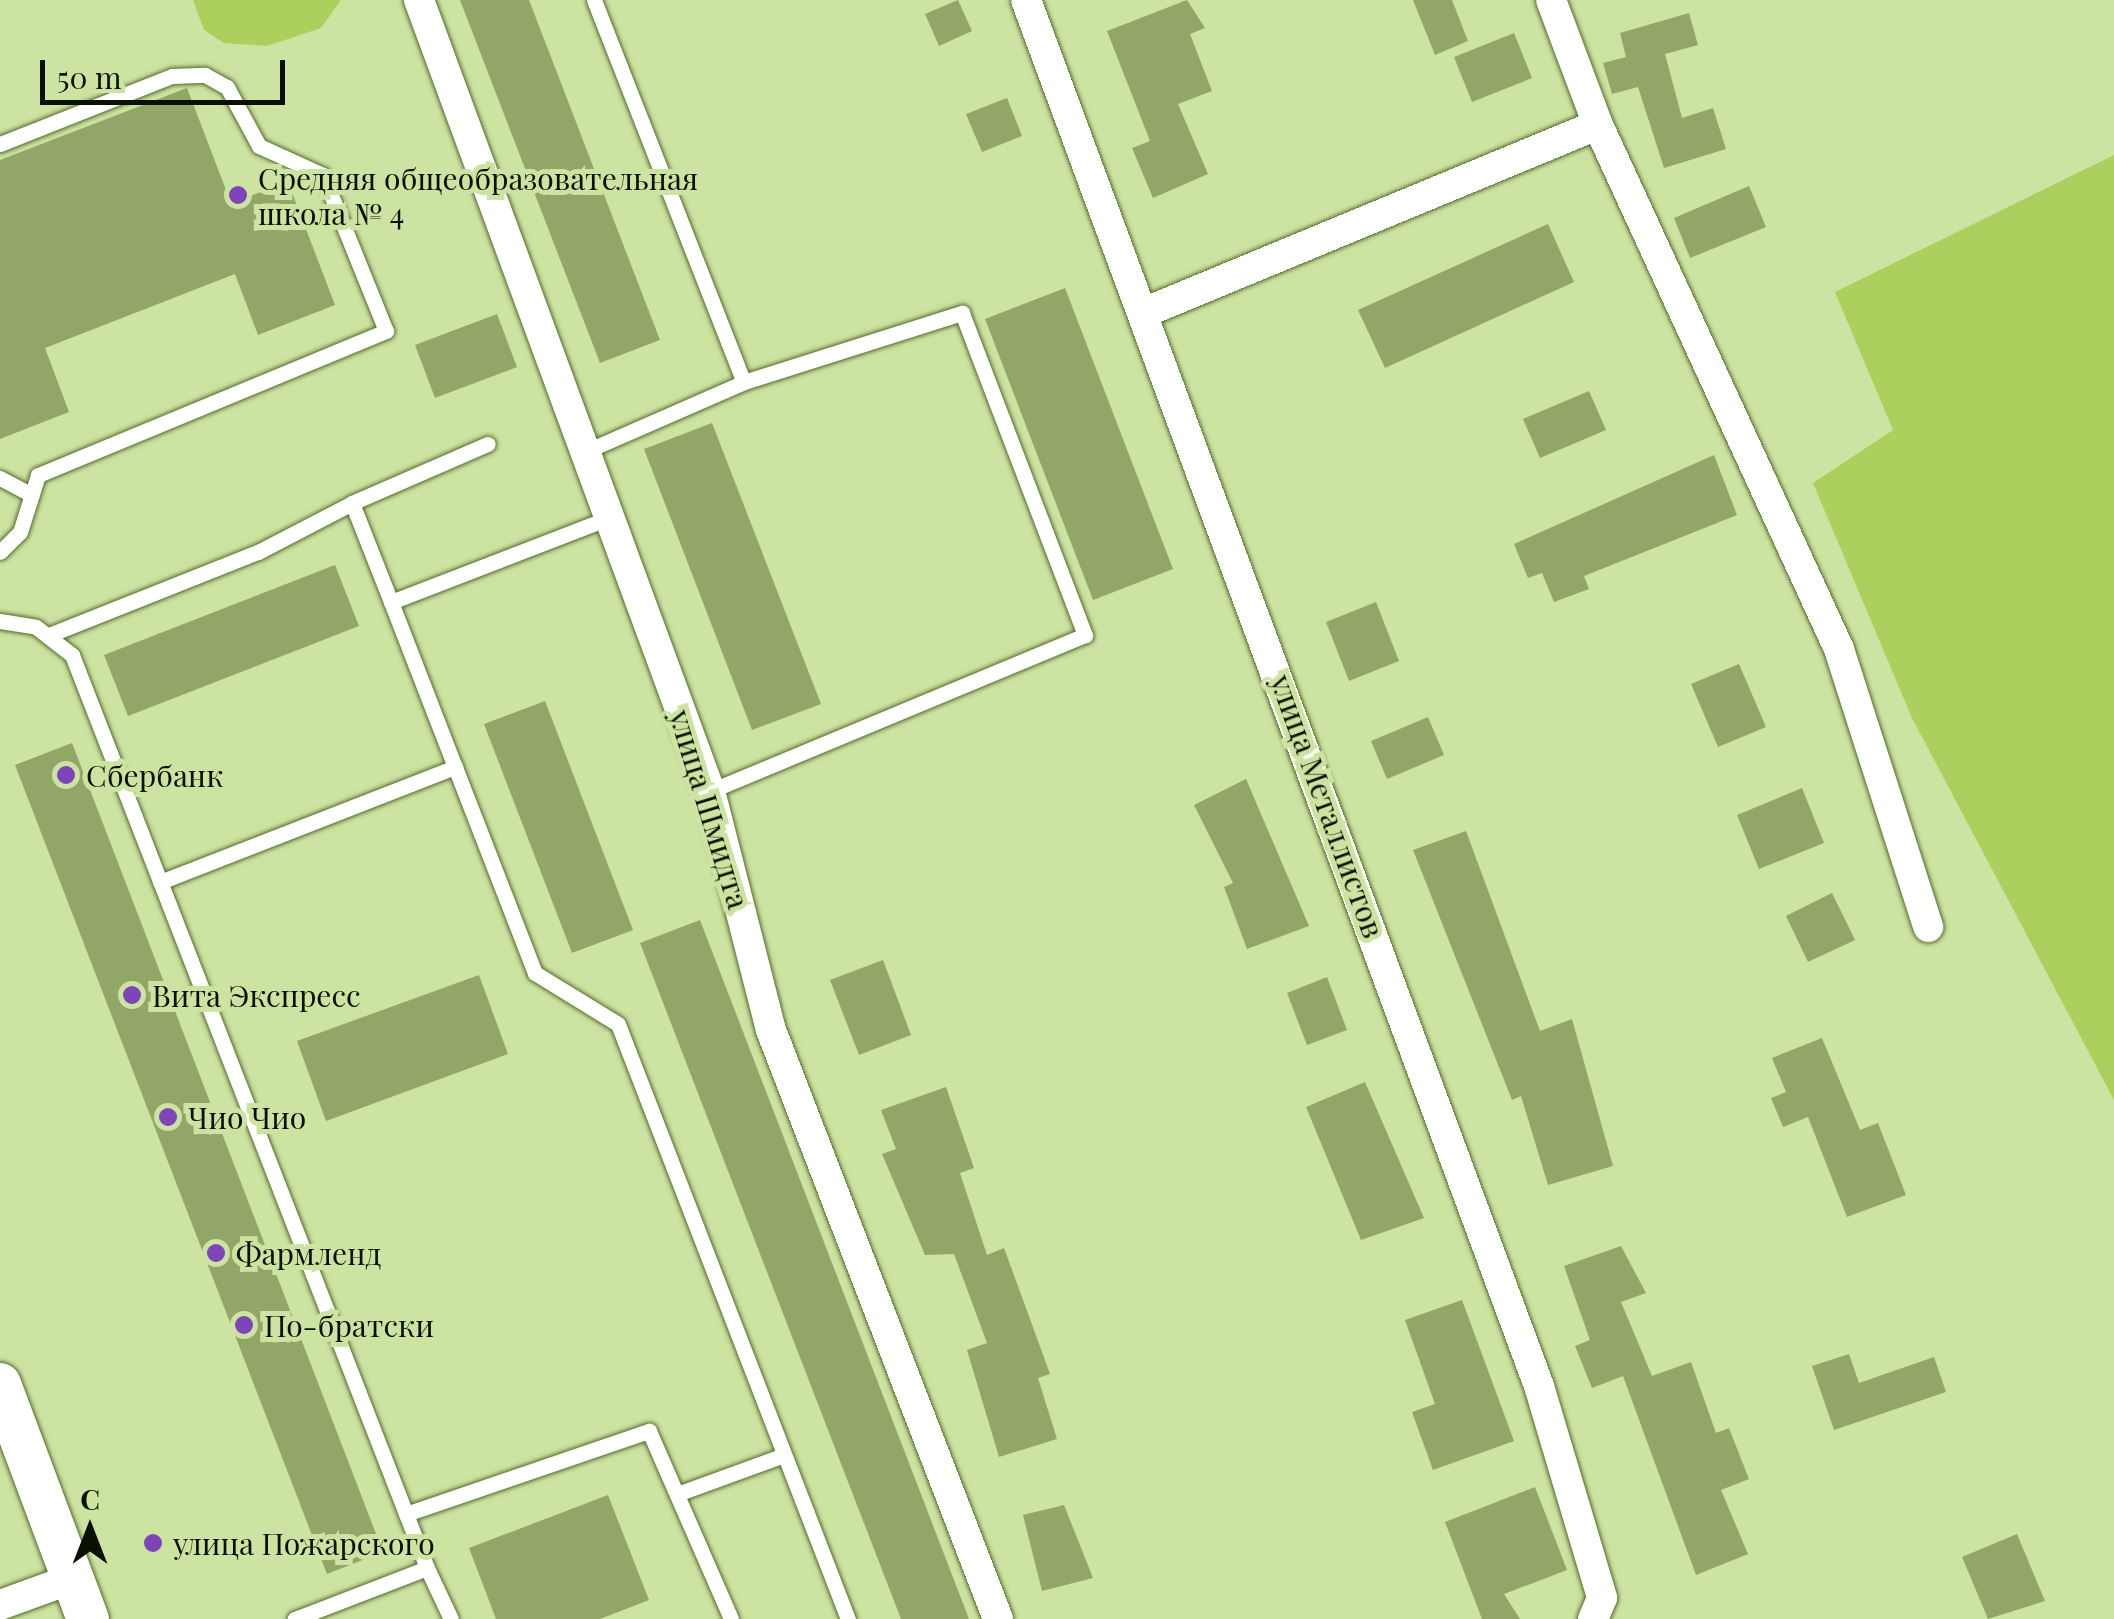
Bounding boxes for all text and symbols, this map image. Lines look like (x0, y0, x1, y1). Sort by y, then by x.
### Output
scale bar (45, 40, 290, 102)
text: 50 m (57, 57, 122, 97)
place label: Средняя общеобразовательная школа № 4 (258, 160, 698, 230)
marker: Средняя общеобразовательная школа № 4 (227, 184, 249, 206)
street label: улица Металлистов (1264, 670, 1392, 942)
street label: улица Шмидта (663, 705, 757, 913)
place label: Сбербанк (86, 757, 223, 793)
marker: Сбербанк (55, 764, 77, 786)
place label: Вита Экспресс (152, 977, 361, 1013)
marker: Вита Экспресс (121, 984, 143, 1006)
place label: Чио Чио (188, 1099, 306, 1135)
marker: Чио Чио (157, 1106, 179, 1128)
place label: Фармленд (236, 1235, 381, 1271)
marker: Фармленд (205, 1242, 227, 1264)
place label: По-братски (264, 1307, 434, 1343)
marker: По-братски (233, 1314, 255, 1336)
north arrow (40, 1479, 140, 1579)
text: С (80, 1480, 100, 1517)
place label: улица Пожарского (173, 1525, 435, 1561)
marker: улица Пожарского (142, 1532, 164, 1554)

